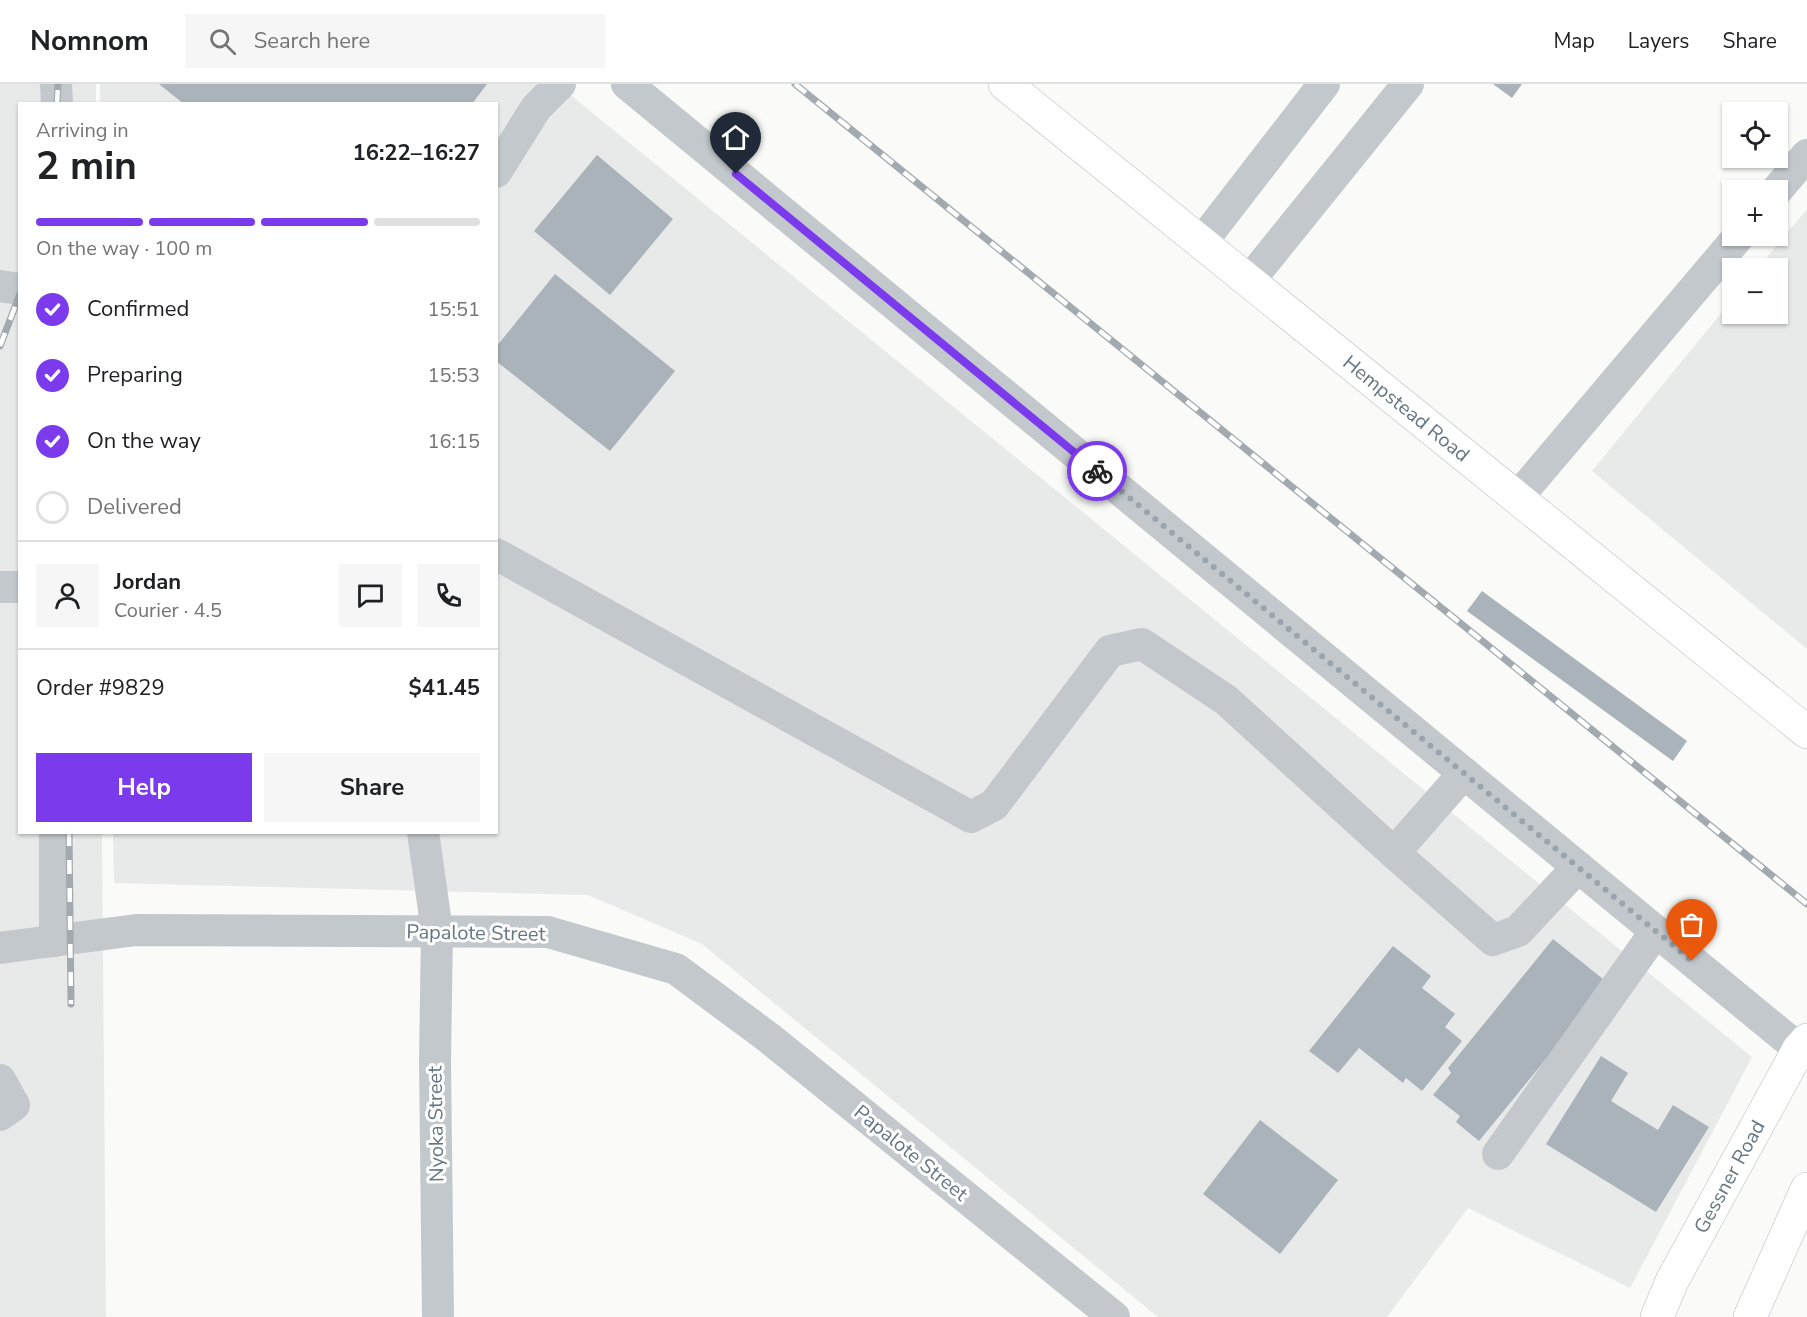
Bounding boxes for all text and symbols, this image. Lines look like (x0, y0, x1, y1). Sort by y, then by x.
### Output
search box (185, 14, 605, 68)
text: Nomnom (30, 22, 149, 60)
icon: search (206, 25, 239, 58)
text: Search here (254, 26, 370, 56)
text: Map (1553, 27, 1595, 55)
text: Layers (1628, 27, 1689, 55)
text: Share (1722, 27, 1777, 55)
map controls (1722, 102, 1788, 324)
button: locate (1722, 102, 1788, 168)
pin (710, 112, 761, 174)
text: Arriving in (36, 117, 129, 144)
icon: home (719, 121, 752, 154)
text: 16:22–16:27 (352, 138, 480, 168)
text: 2 min (36, 140, 137, 193)
button: + (1722, 180, 1788, 246)
text: On the way · 100 m (36, 235, 212, 262)
button: − (1722, 258, 1788, 324)
icon: check (36, 293, 69, 326)
text: Confirmed (87, 294, 189, 324)
text: 15:51 (427, 296, 480, 323)
street label: Hempstead Road (1337, 349, 1475, 468)
icon: check (36, 359, 69, 392)
text: Preparing (87, 360, 183, 390)
text: 15:53 (427, 362, 480, 389)
icon: check (36, 425, 69, 458)
text: On the way (87, 426, 201, 456)
text: 16:15 (427, 428, 480, 455)
courier (1067, 441, 1127, 501)
icon: bike (1081, 455, 1114, 488)
text: Delivered (87, 492, 182, 522)
button: person (36, 564, 99, 627)
button: chat (339, 564, 402, 627)
button: phone (417, 564, 480, 627)
text: Jordan (114, 567, 181, 597)
text: Courier · 4.5 (114, 597, 222, 624)
text: Order #9829 (36, 673, 165, 703)
text: $41.45 (409, 673, 480, 703)
button: Help (36, 753, 252, 822)
button: Share (264, 753, 480, 822)
pin (1666, 899, 1717, 961)
icon: bag (1675, 908, 1708, 941)
street label: Papalote Street (406, 918, 547, 948)
street label: Nyoka Street (421, 1065, 451, 1182)
street label: Papalote Street (848, 1099, 974, 1208)
street label: Gessner Road (1687, 1115, 1771, 1238)

